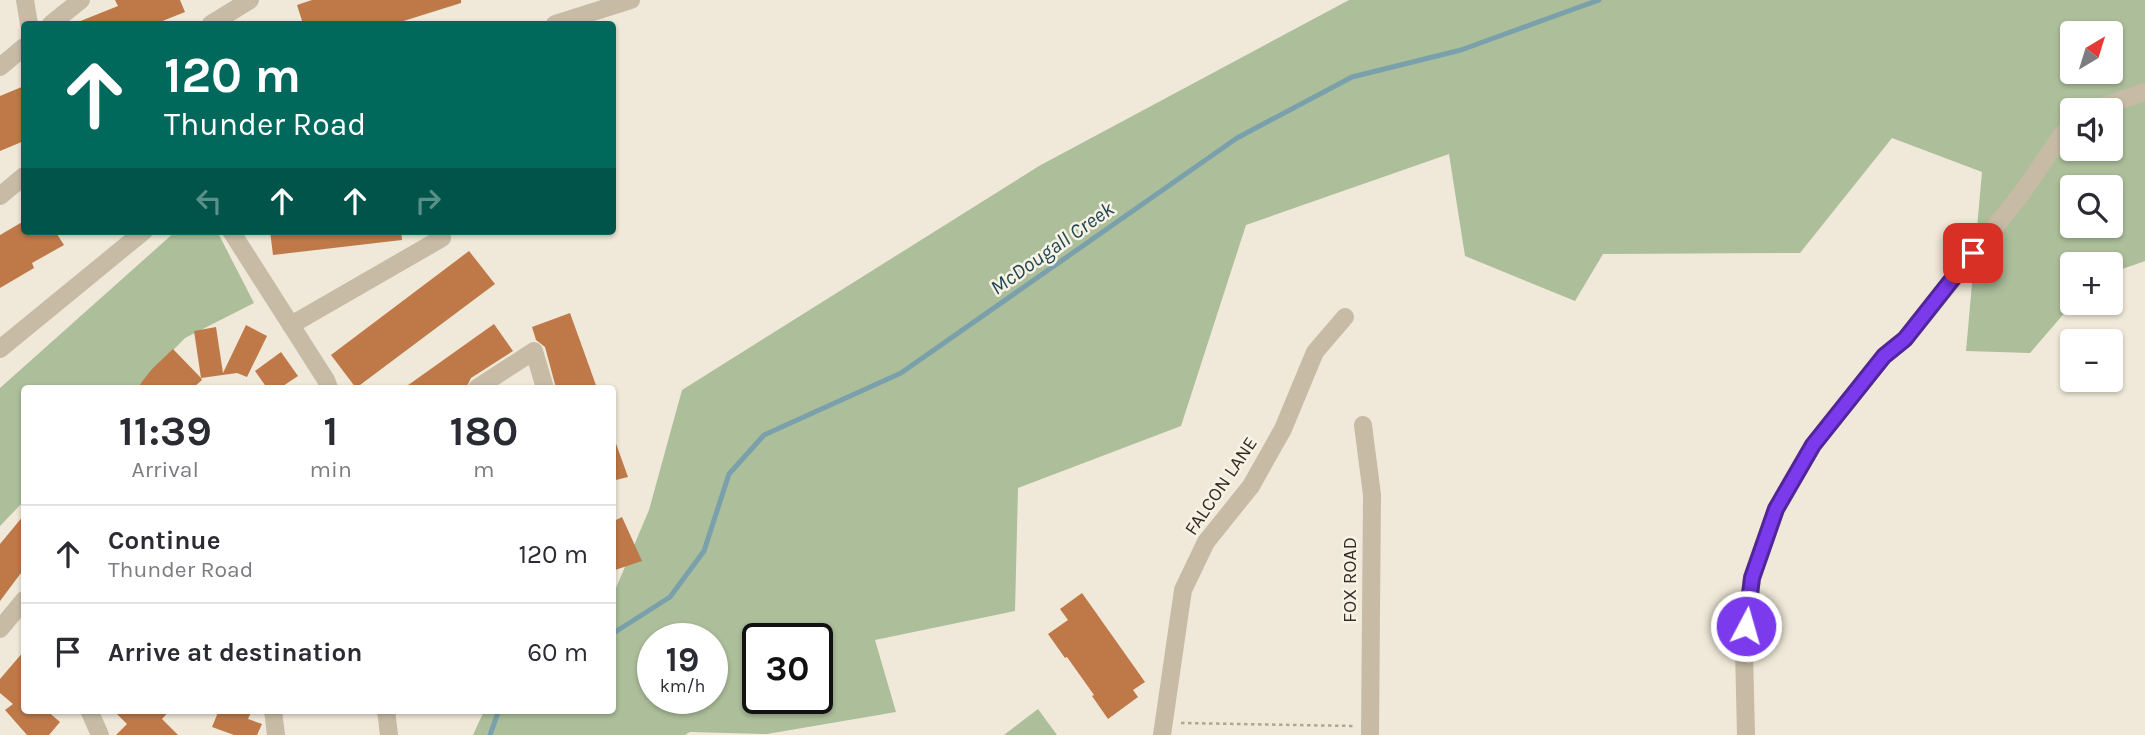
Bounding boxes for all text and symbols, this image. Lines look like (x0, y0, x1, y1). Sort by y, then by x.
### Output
north arrow (2060, 21, 2123, 84)
map controls (2060, 21, 2123, 392)
text: 120 m (164, 47, 301, 104)
icon: ahead (49, 49, 140, 140)
button: sound (2060, 98, 2123, 161)
text: Thunder Road (164, 106, 366, 143)
button: search (2060, 175, 2123, 238)
icon: left (190, 182, 228, 220)
icon: ahead (263, 182, 301, 220)
icon: ahead (336, 182, 374, 220)
icon: right (409, 182, 447, 220)
water label: McDougall Creek (986, 196, 1119, 299)
pin (1943, 223, 2003, 283)
icon: arrive (1954, 234, 1992, 272)
button: + (2060, 252, 2123, 315)
button: − (2060, 329, 2123, 392)
text: 11:39 (119, 406, 212, 456)
text: 1 (323, 406, 338, 456)
text: 180 (450, 406, 518, 456)
street label: FALCON LANE (1180, 433, 1262, 539)
text: Arrival (132, 456, 199, 483)
text: min (310, 456, 352, 483)
text: m (473, 456, 495, 483)
text: Continue (108, 525, 220, 556)
icon: ahead (49, 535, 87, 573)
street label: FOX ROAD (1339, 537, 1361, 623)
text: 120 m (518, 539, 588, 570)
text: Thunder Road (108, 556, 253, 583)
position arrow (1709, 589, 1783, 663)
speed limit sign: 30 (742, 623, 833, 714)
icon: arrive (49, 633, 87, 671)
text: Arrive at destination (108, 637, 362, 668)
text: 60 m (527, 637, 588, 668)
text: 19 (666, 639, 699, 680)
text: km/h (660, 675, 705, 697)

